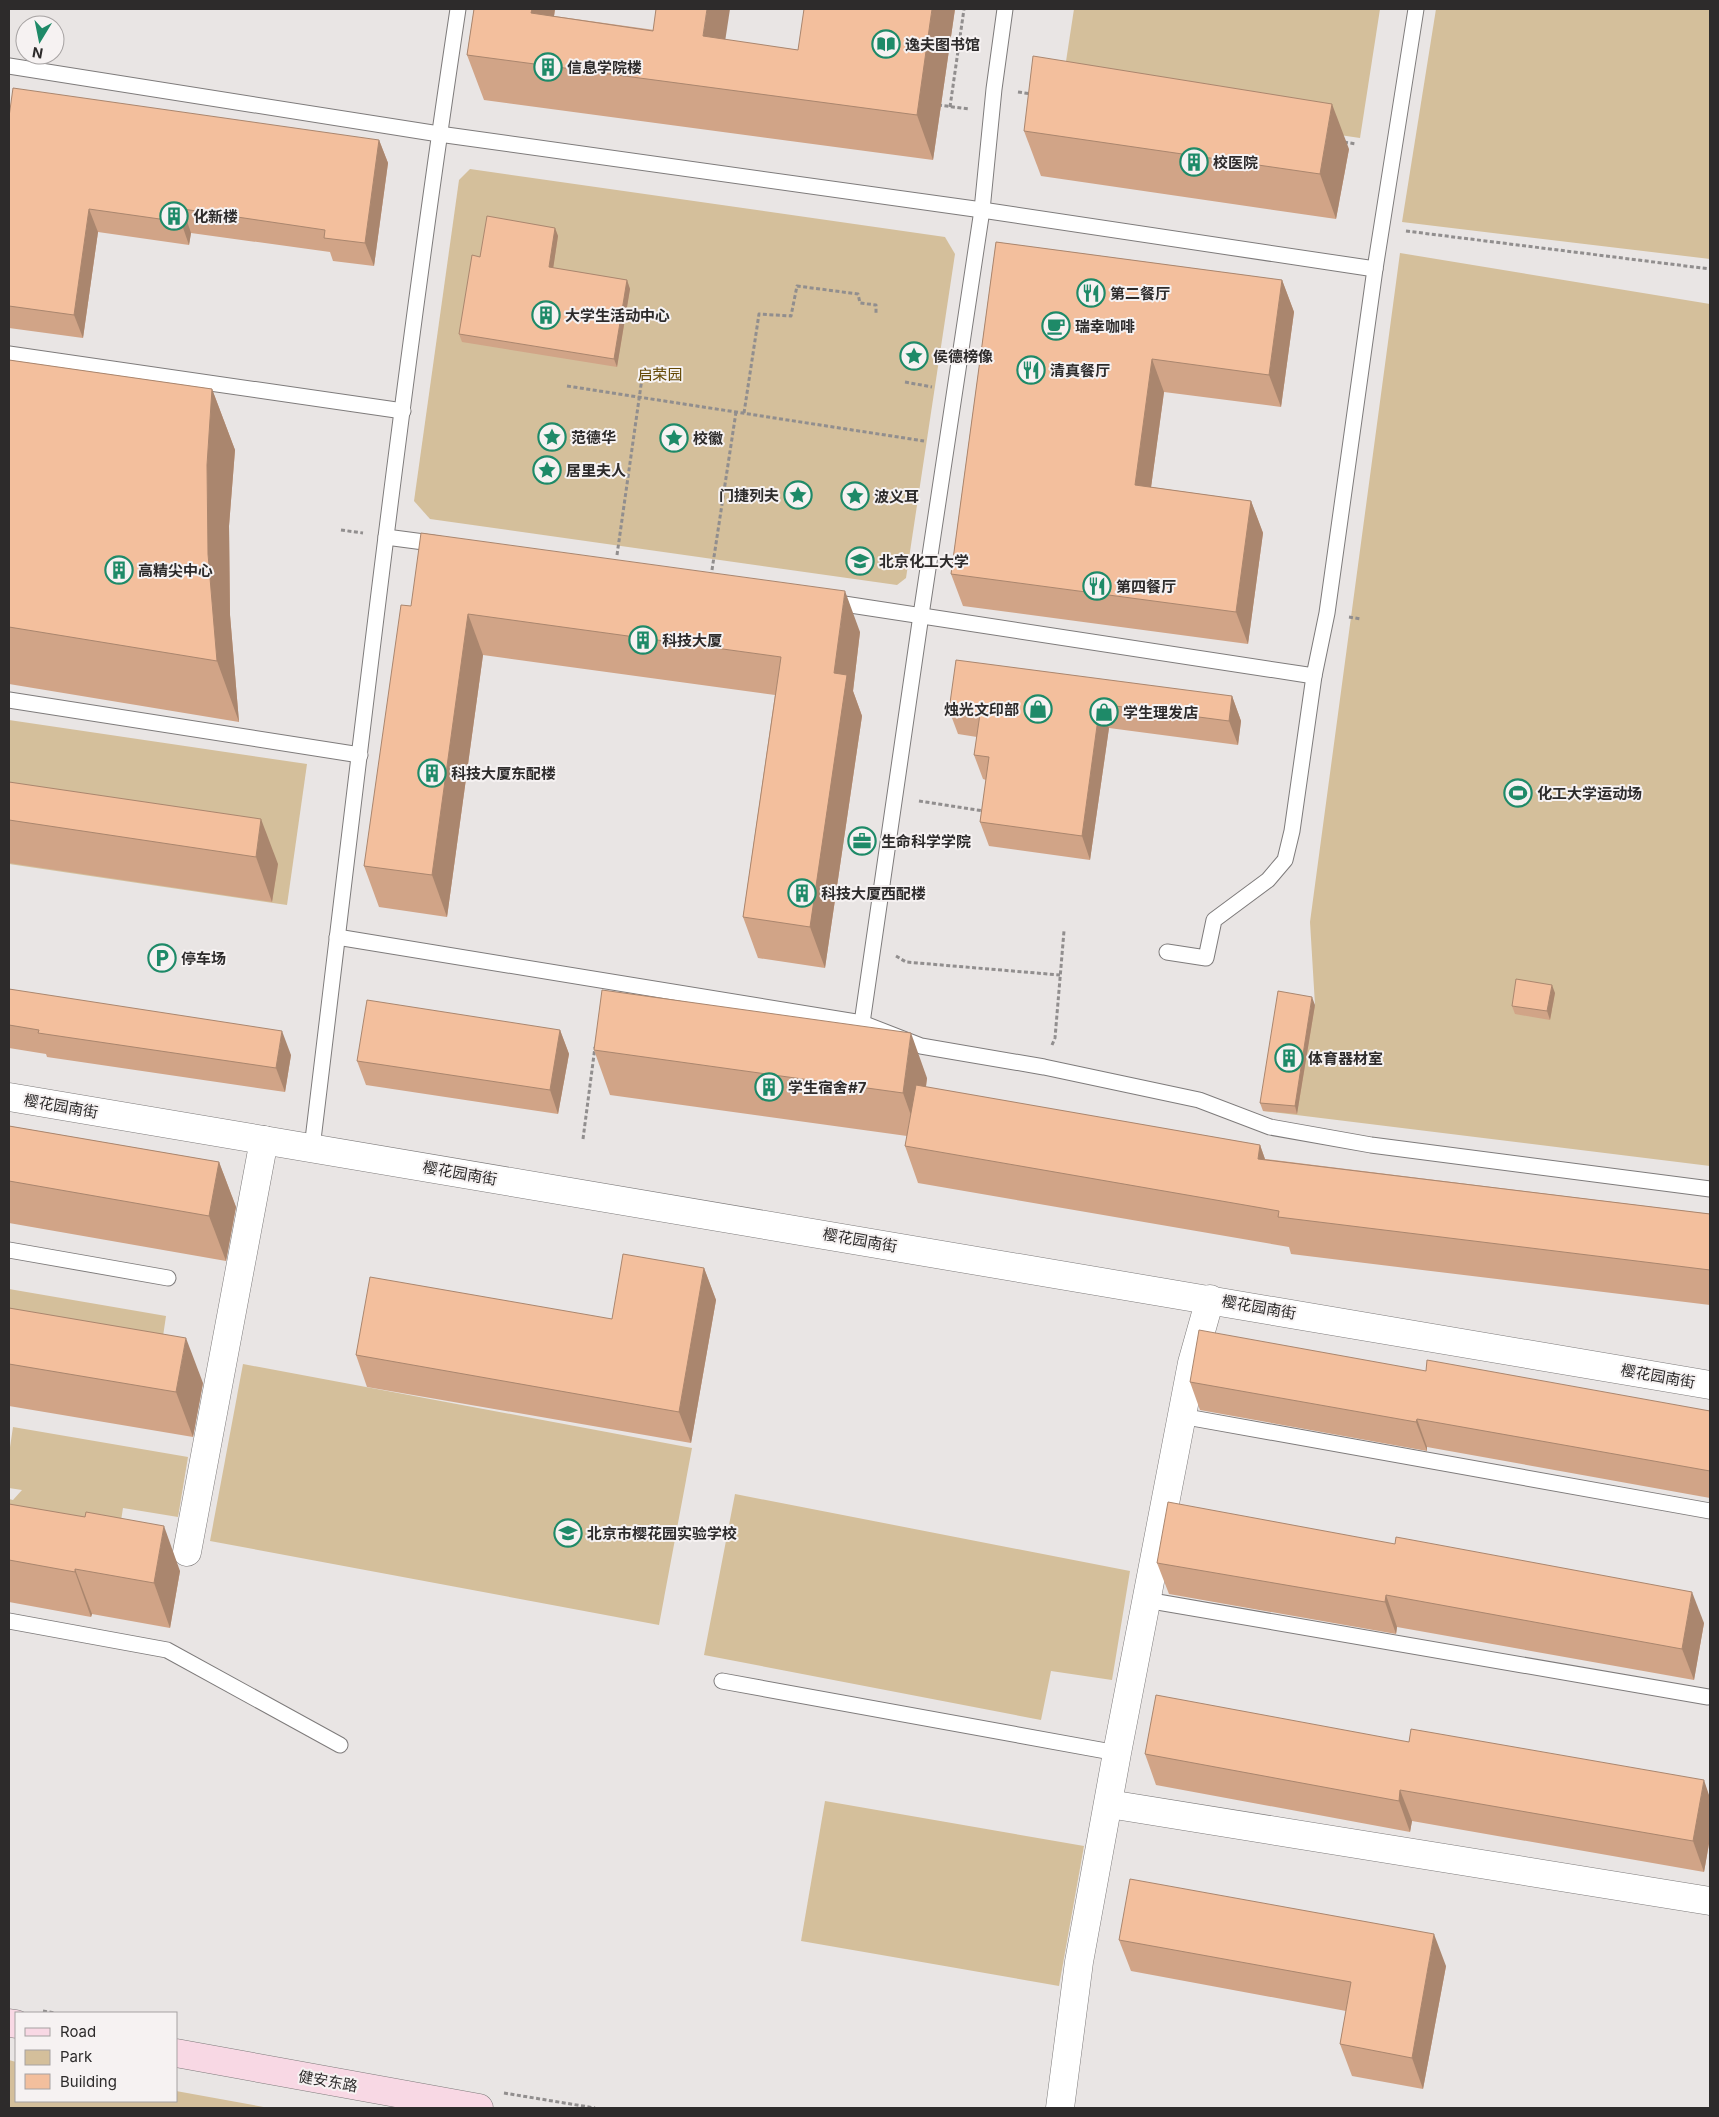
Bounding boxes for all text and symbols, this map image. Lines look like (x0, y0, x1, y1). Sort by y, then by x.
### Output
north arrow (15, 15, 65, 65)
library icon: 逸夫图书馆 (871, 29, 901, 59)
place label: 逸夫图书馆 (905, 35, 980, 54)
text: N (31, 44, 44, 63)
building icon: 信息学院楼 (533, 52, 563, 82)
place label: 信息学院楼 (567, 58, 642, 77)
building icon: 校医院 (1179, 147, 1209, 177)
place label: 校医院 (1213, 153, 1258, 172)
building icon: 化新楼 (159, 201, 189, 231)
place label: 化新楼 (193, 207, 238, 226)
restaurant icon: 第二餐厅 (1076, 278, 1106, 308)
place label: 第二餐厅 (1110, 284, 1170, 303)
building icon: 大学生活动中心 (531, 300, 561, 330)
place label: 大学生活动中心 (565, 306, 670, 325)
cafe icon: 瑞幸咖啡 (1041, 311, 1071, 341)
place label: 瑞幸咖啡 (1075, 317, 1135, 336)
place icon: 侯德榜像 (899, 341, 929, 371)
place label: 侯德榜像 (933, 347, 993, 366)
restaurant icon: 清真餐厅 (1016, 355, 1046, 385)
place label: 清真餐厅 (1050, 361, 1110, 380)
park label: 启荣园 (637, 365, 683, 384)
place icon: 范德华 (537, 422, 567, 452)
place icon: 校徽 (659, 423, 689, 453)
place label: 范德华 (571, 428, 616, 447)
place label: 校徽 (693, 429, 723, 448)
place icon: 居里夫人 (532, 455, 562, 485)
place label: 居里夫人 (566, 461, 626, 480)
place icon: 门捷列夫 (783, 480, 813, 510)
place icon: 波义耳 (840, 481, 870, 511)
place label: 门捷列夫 (719, 486, 779, 505)
place label: 波义耳 (874, 487, 919, 506)
school or university icon: 北京化工大学 (845, 546, 875, 576)
place label: 北京化工大学 (879, 552, 969, 571)
building icon: 高精尖中心 (104, 555, 134, 585)
place label: 高精尖中心 (138, 561, 213, 580)
restaurant icon: 第四餐厅 (1082, 571, 1112, 601)
place label: 第四餐厅 (1116, 577, 1176, 596)
building icon: 科技大厦 (628, 625, 658, 655)
place label: 科技大厦 (662, 631, 722, 650)
shop icon: 烛光文印部 (1023, 694, 1053, 724)
shop icon: 学生理发店 (1089, 697, 1119, 727)
place label: 烛光文印部 (944, 700, 1019, 719)
place label: 学生理发店 (1123, 703, 1198, 722)
building icon: 科技大厦东配楼 (417, 758, 447, 788)
place label: 科技大厦东配楼 (451, 764, 556, 783)
sports icon: 化工大学运动场 (1503, 778, 1533, 808)
place label: 化工大学运动场 (1537, 784, 1642, 803)
office icon: 生命科学学院 (847, 826, 877, 856)
place label: 生命科学学院 (881, 832, 971, 851)
building icon: 科技大厦西配楼 (787, 878, 817, 908)
place label: 科技大厦西配楼 (821, 884, 926, 903)
parking icon: 停车场 (147, 943, 177, 973)
place label: 停车场 (181, 949, 226, 968)
building icon: 体育器材室 (1274, 1043, 1304, 1073)
place label: 体育器材室 (1308, 1049, 1383, 1068)
building icon: 学生宿舍#7 (754, 1072, 784, 1102)
place label: 学生宿舍#7 (788, 1078, 867, 1097)
street label: 樱花园南街 (22, 1090, 100, 1122)
street label: 樱花园南街 (421, 1157, 499, 1189)
street label: 樱花园南街 (821, 1224, 899, 1256)
street label: 樱花园南街 (1220, 1291, 1298, 1323)
street label: 樱花园南街 (1619, 1360, 1697, 1392)
school or university icon: 北京市樱花园实验学校 (553, 1518, 583, 1548)
place label: 北京市樱花园实验学校 (587, 1524, 737, 1543)
legend (15, 2012, 178, 2102)
text: Road (60, 2022, 96, 2041)
text: Park (60, 2047, 93, 2066)
street label: 健安东路 (297, 2066, 359, 2096)
text: Building (60, 2072, 117, 2091)

